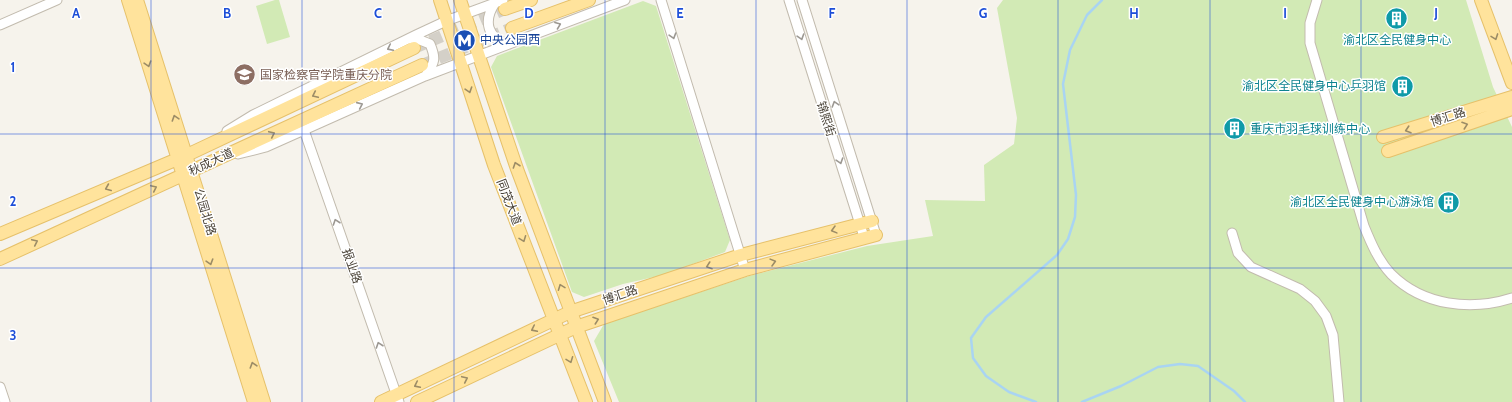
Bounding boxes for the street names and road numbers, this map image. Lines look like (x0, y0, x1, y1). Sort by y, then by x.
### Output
street label: 锦熙街 (814, 99, 839, 138)
street label: 博汇路 (1428, 104, 1467, 129)
street label: 秋成大道 (186, 145, 236, 178)
street label: 同茂大道 (494, 177, 525, 227)
street label: 公园北路 (191, 187, 220, 237)
street label: 报业路 (340, 246, 365, 285)
street label: 博汇路 (600, 282, 639, 307)

